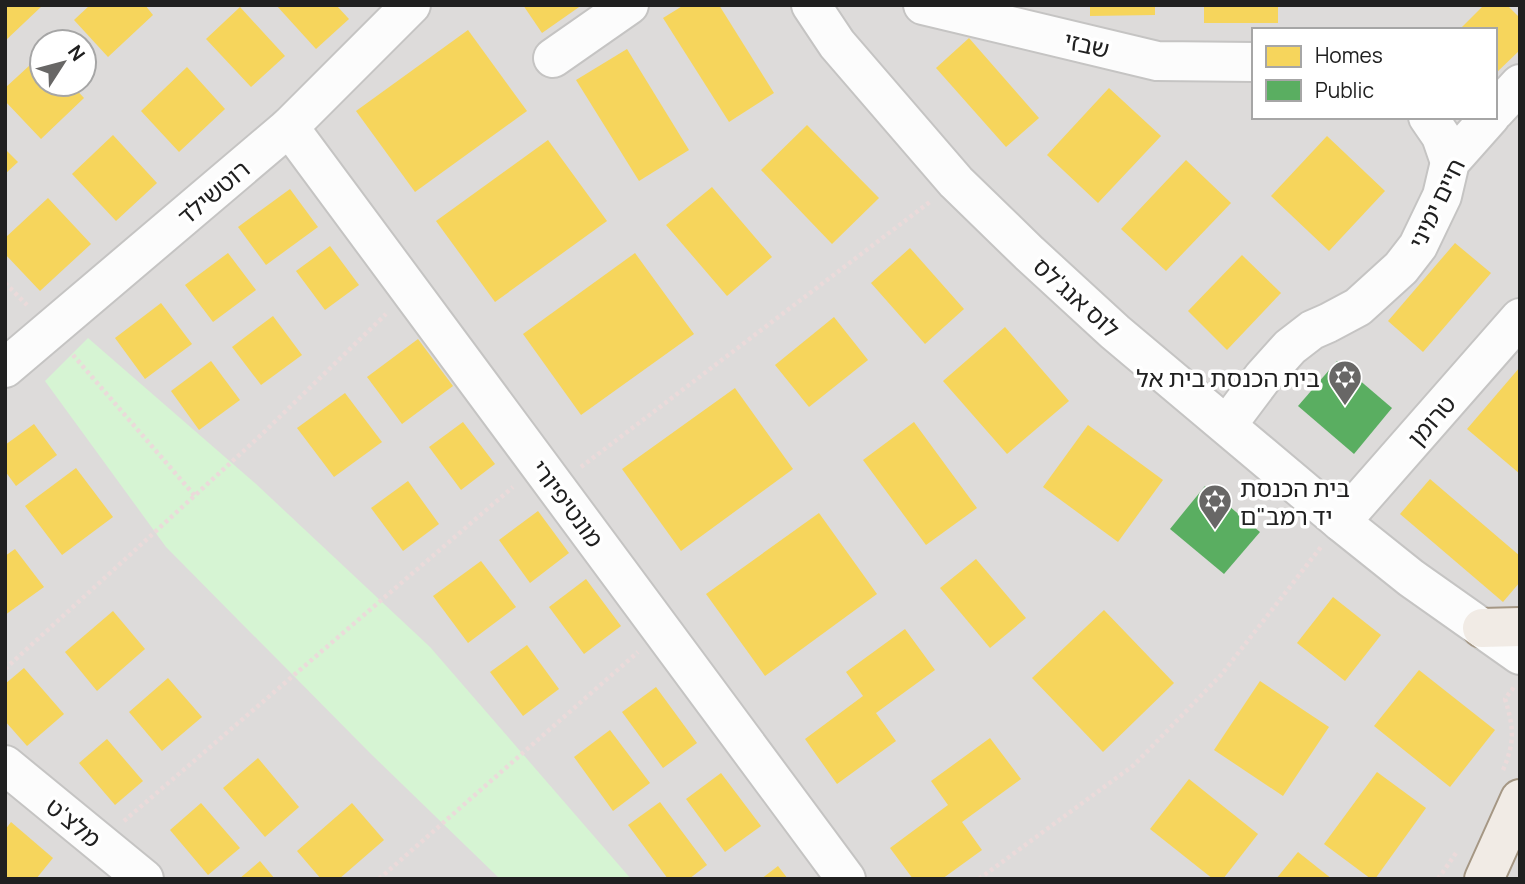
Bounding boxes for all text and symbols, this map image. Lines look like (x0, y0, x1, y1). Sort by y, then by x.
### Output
street label: שבזי (1061, 23, 1113, 65)
north arrow (28, 28, 98, 98)
legend (1252, 28, 1497, 119)
text: N (62, 40, 91, 66)
text: Homes (1315, 41, 1383, 69)
text: Public (1315, 76, 1374, 104)
street label: רוטשילד (170, 152, 256, 232)
street label: חיים ימיני (1400, 153, 1472, 253)
street label: לוס אנג'לס (1027, 249, 1127, 345)
synagogue icon: בית הכנסת בית אל (1326, 358, 1364, 407)
place label: בית הכנסת בית אל (1136, 361, 1320, 394)
street label: טרומן (1399, 387, 1463, 453)
street label: מונטיפיורי (524, 452, 612, 554)
place label: בית הכנסת יד רמב"ם (1240, 471, 1350, 532)
synagogue icon: בית הכנסת יד רמב"ם (1196, 482, 1234, 531)
street label: מלצ'ט (40, 790, 108, 854)

